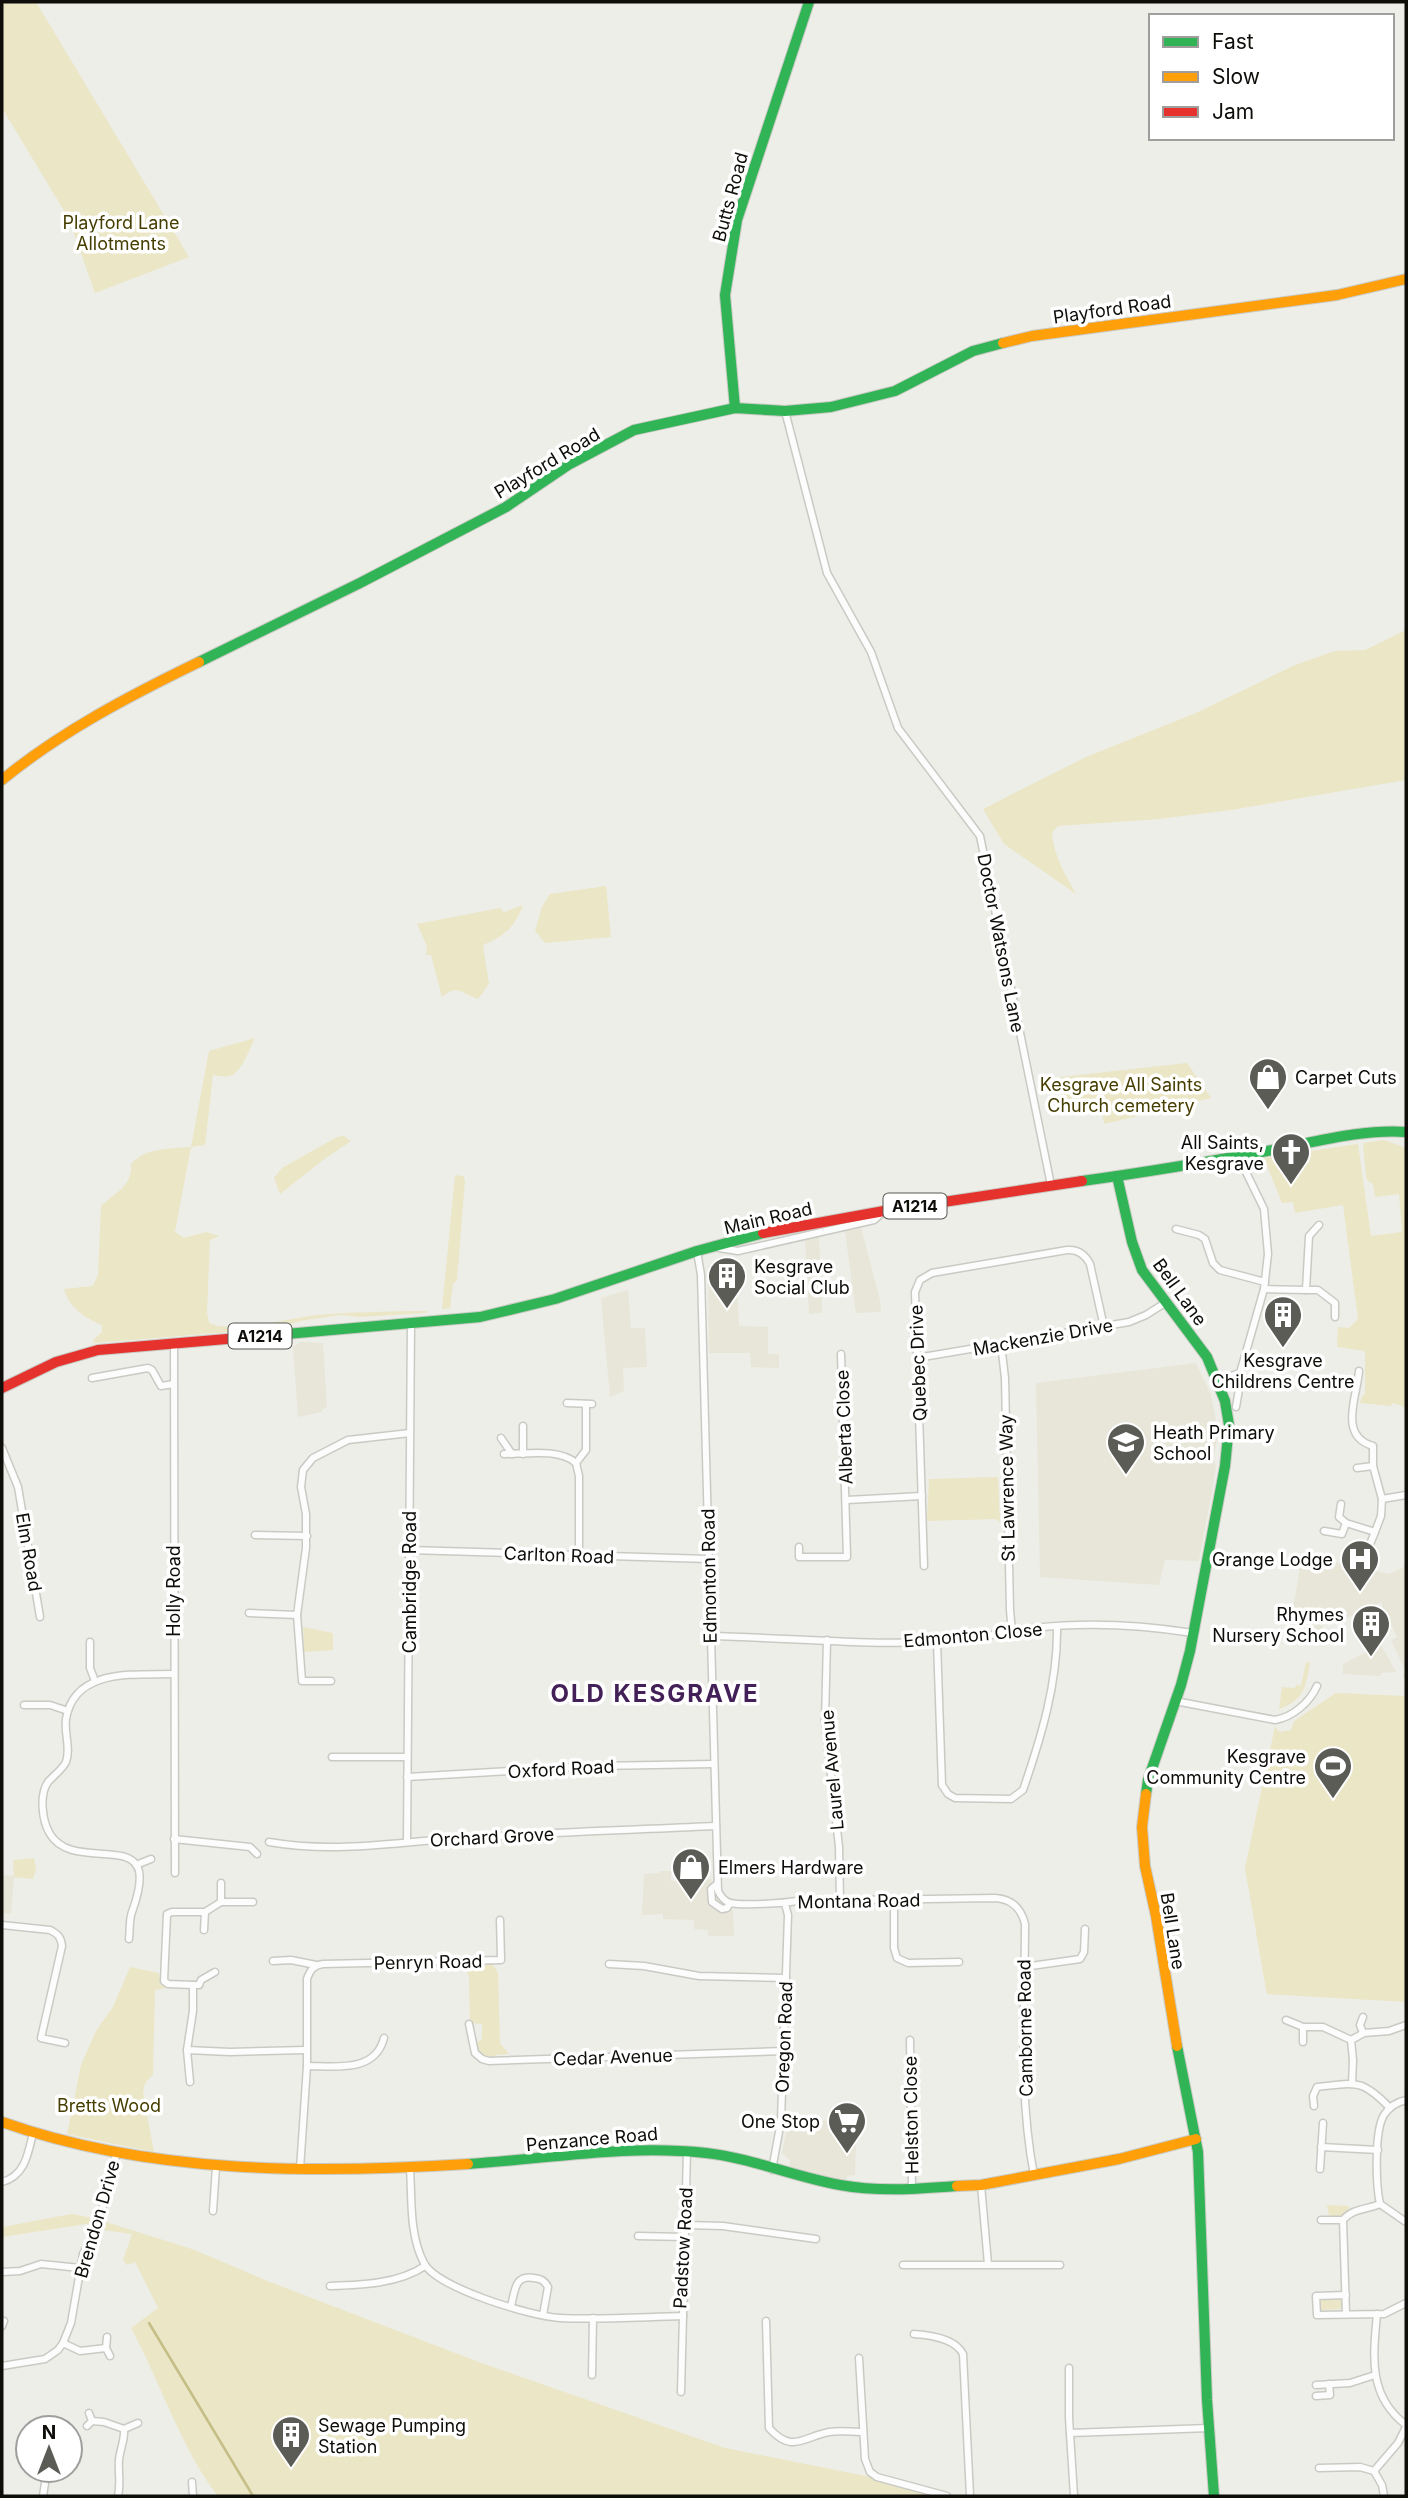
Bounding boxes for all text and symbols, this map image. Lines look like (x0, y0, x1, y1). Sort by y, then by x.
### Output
legend (1149, 14, 1394, 140)
text: Fast (1212, 29, 1254, 54)
text: Slow (1212, 64, 1260, 89)
text: Jam (1212, 99, 1254, 124)
street label: Butts Road (708, 150, 752, 244)
park label: Playford Lane Allotments (63, 212, 179, 254)
street label: Playford Road (1052, 290, 1172, 328)
street label: Playford Road (491, 423, 603, 503)
street label: Doctor Watsons Lane (973, 852, 1029, 1034)
shop icon: Carpet Cuts (1247, 1056, 1289, 1111)
place label: Carpet Cuts (1295, 1067, 1397, 1088)
park label: Kesgrave All Saints Church cemetery (1040, 1074, 1202, 1116)
church icon: All Saints, Kesgrave (1270, 1131, 1312, 1186)
place label: All Saints, Kesgrave (1181, 1132, 1264, 1174)
road number: A1214 (884, 1194, 946, 1218)
street label: Main Road (722, 1198, 814, 1238)
street label: Bell Lane (1149, 1254, 1211, 1330)
building icon: Kesgrave Social Club (706, 1255, 748, 1310)
place label: Kesgrave Social Club (754, 1256, 850, 1298)
building icon: Kesgrave Childrens Centre (1262, 1294, 1304, 1349)
street label: Quebec Drive (905, 1304, 931, 1422)
street label: Mackenzie Drive (971, 1314, 1115, 1360)
road number: A1214 (229, 1324, 292, 1348)
place label: Kesgrave Childrens Centre (1212, 1350, 1354, 1392)
street label: Alberta Close (832, 1369, 856, 1485)
street label: St Lawrence Way (995, 1414, 1019, 1562)
school or university icon: Heath Primary School (1105, 1421, 1147, 1476)
place label: Heath Primary School (1153, 1422, 1275, 1464)
street label: Edmonton Road (697, 1508, 721, 1644)
street label: Elm Road (12, 1511, 46, 1593)
street label: Cambridge Road (399, 1511, 420, 1653)
hospital icon: Grange Lodge (1339, 1538, 1381, 1593)
street label: Carlton Road (503, 1543, 615, 1567)
street label: Holly Road (163, 1545, 184, 1637)
place label: Grange Lodge (1212, 1549, 1333, 1570)
building icon: Rhymes Nursery School (1350, 1603, 1392, 1658)
place label: Rhymes Nursery School (1212, 1604, 1344, 1646)
street label: Edmonton Close (903, 1618, 1043, 1652)
district label: OLD KESGRAVE (551, 1679, 759, 1708)
street label: Laurel Avenue (816, 1709, 848, 1831)
sports icon: Kesgrave Community Centre (1312, 1745, 1354, 1800)
place label: Kesgrave Community Centre (1146, 1746, 1306, 1788)
street label: Oxford Road (507, 1756, 615, 1782)
street label: Orchard Grove (429, 1823, 555, 1851)
shop icon: Elmers Hardware (670, 1846, 712, 1901)
place label: Elmers Hardware (718, 1857, 864, 1878)
street label: Montana Road (797, 1889, 921, 1913)
street label: Bell Lane (1157, 1891, 1189, 1971)
street label: Penryn Road (373, 1951, 483, 1973)
street label: Camborne Road (1013, 1959, 1037, 2097)
street label: Oregon Road (772, 1981, 796, 2093)
street label: Cedar Avenue (553, 2044, 673, 2070)
street label: Helston Close (899, 2056, 923, 2174)
park label: Bretts Wood (57, 2095, 161, 2116)
supermarket icon: One Stop (826, 2100, 868, 2155)
place label: One Stop (741, 2111, 820, 2132)
street label: Penzance Road (525, 2123, 659, 2155)
street label: Brendon Drive (70, 2158, 124, 2280)
street label: Padstow Road (669, 2187, 697, 2309)
north arrow (14, 2414, 84, 2484)
building icon: Sewage Pumping Station (270, 2414, 312, 2469)
place label: Sewage Pumping Station (318, 2415, 466, 2457)
text: N (42, 2421, 56, 2444)

